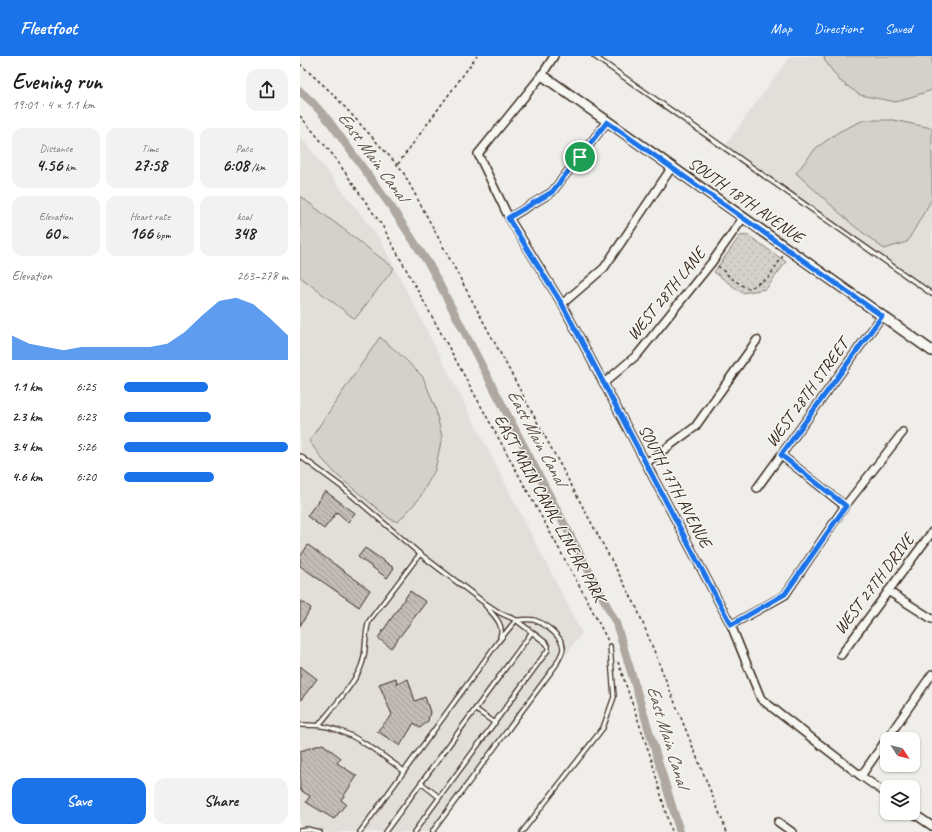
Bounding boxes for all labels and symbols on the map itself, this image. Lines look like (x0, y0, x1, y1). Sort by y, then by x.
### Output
water label: East Main Canal (333, 107, 416, 210)
pin (563, 140, 597, 174)
street label: SOUTH 18TH AVENUE (684, 152, 810, 249)
street label: WEST 28TH LANE (622, 241, 711, 344)
street label: WEST 28TH STREET (761, 332, 856, 451)
water label: East Main Canal (503, 386, 574, 494)
street label: EAST MAIN CANAL LINEAR PARK (490, 410, 612, 609)
street label: SOUTH 17TH AVENUE (634, 421, 717, 553)
street label: WEST 27TH DRIVE (829, 528, 920, 638)
water label: East Main Canal (642, 683, 696, 795)
north arrow (880, 732, 920, 772)

